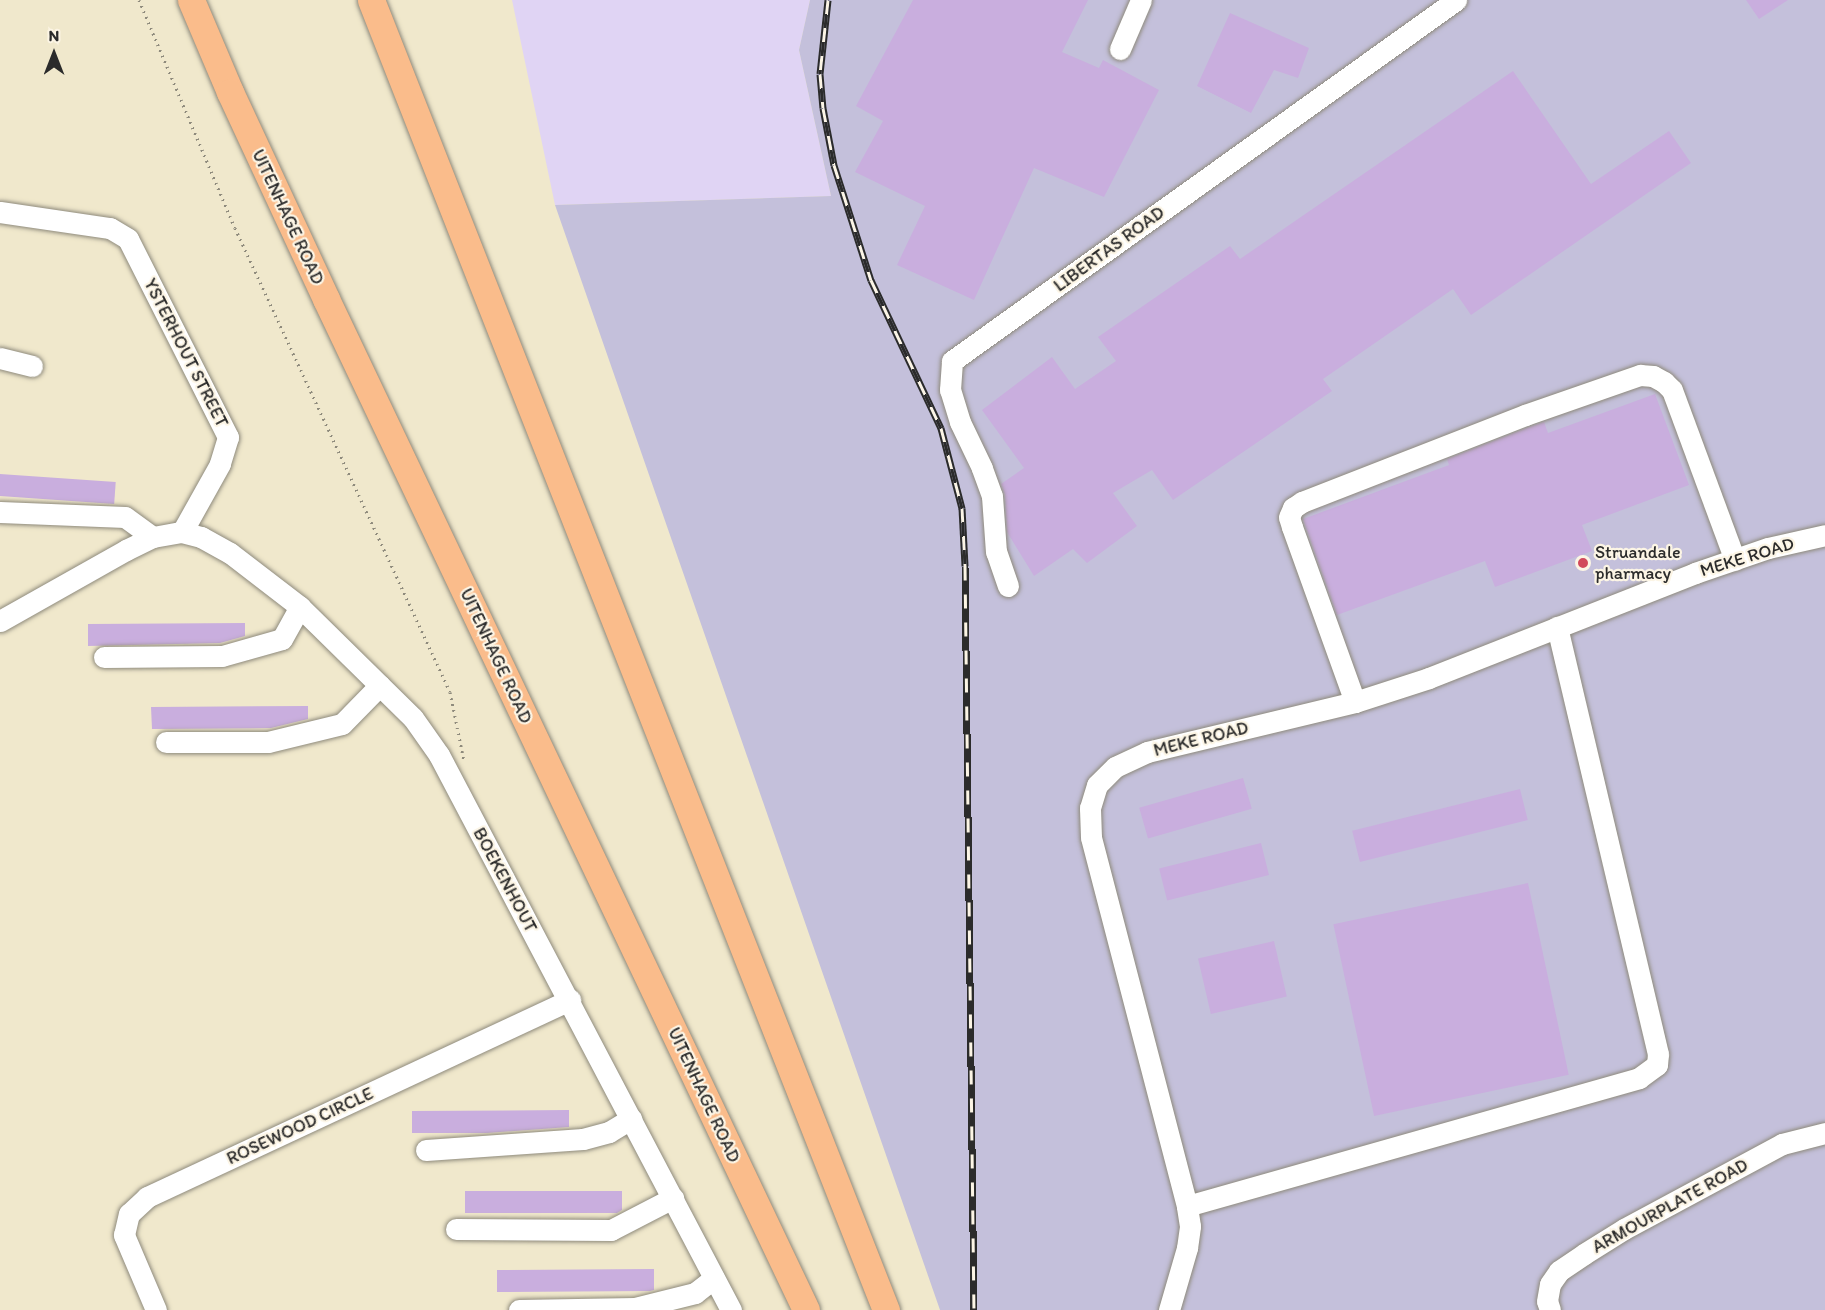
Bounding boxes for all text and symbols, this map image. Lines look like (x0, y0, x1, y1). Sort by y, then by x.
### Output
north arrow (24, 24, 84, 84)
text: N (49, 26, 59, 45)
street label: UITENHAGE ROAD (247, 146, 329, 288)
street label: LIBERTAS ROAD (1050, 202, 1168, 296)
street label: YSTERHOUT STREET (139, 275, 233, 431)
street label: MEKE ROAD (1698, 533, 1796, 581)
place label: Struandale pharmacy (1595, 542, 1681, 584)
marker: Struandale pharmacy (1576, 556, 1590, 570)
street label: UITENHAGE ROAD (455, 585, 537, 727)
street label: MEKE ROAD (1152, 717, 1250, 761)
street label: BOEKENHOUT (468, 824, 542, 936)
street label: UITENHAGE ROAD (663, 1024, 745, 1166)
street label: ROSEWOOD CIRCLE (222, 1082, 378, 1170)
street label: ARMOURPLATE ROAD (1588, 1154, 1752, 1258)

